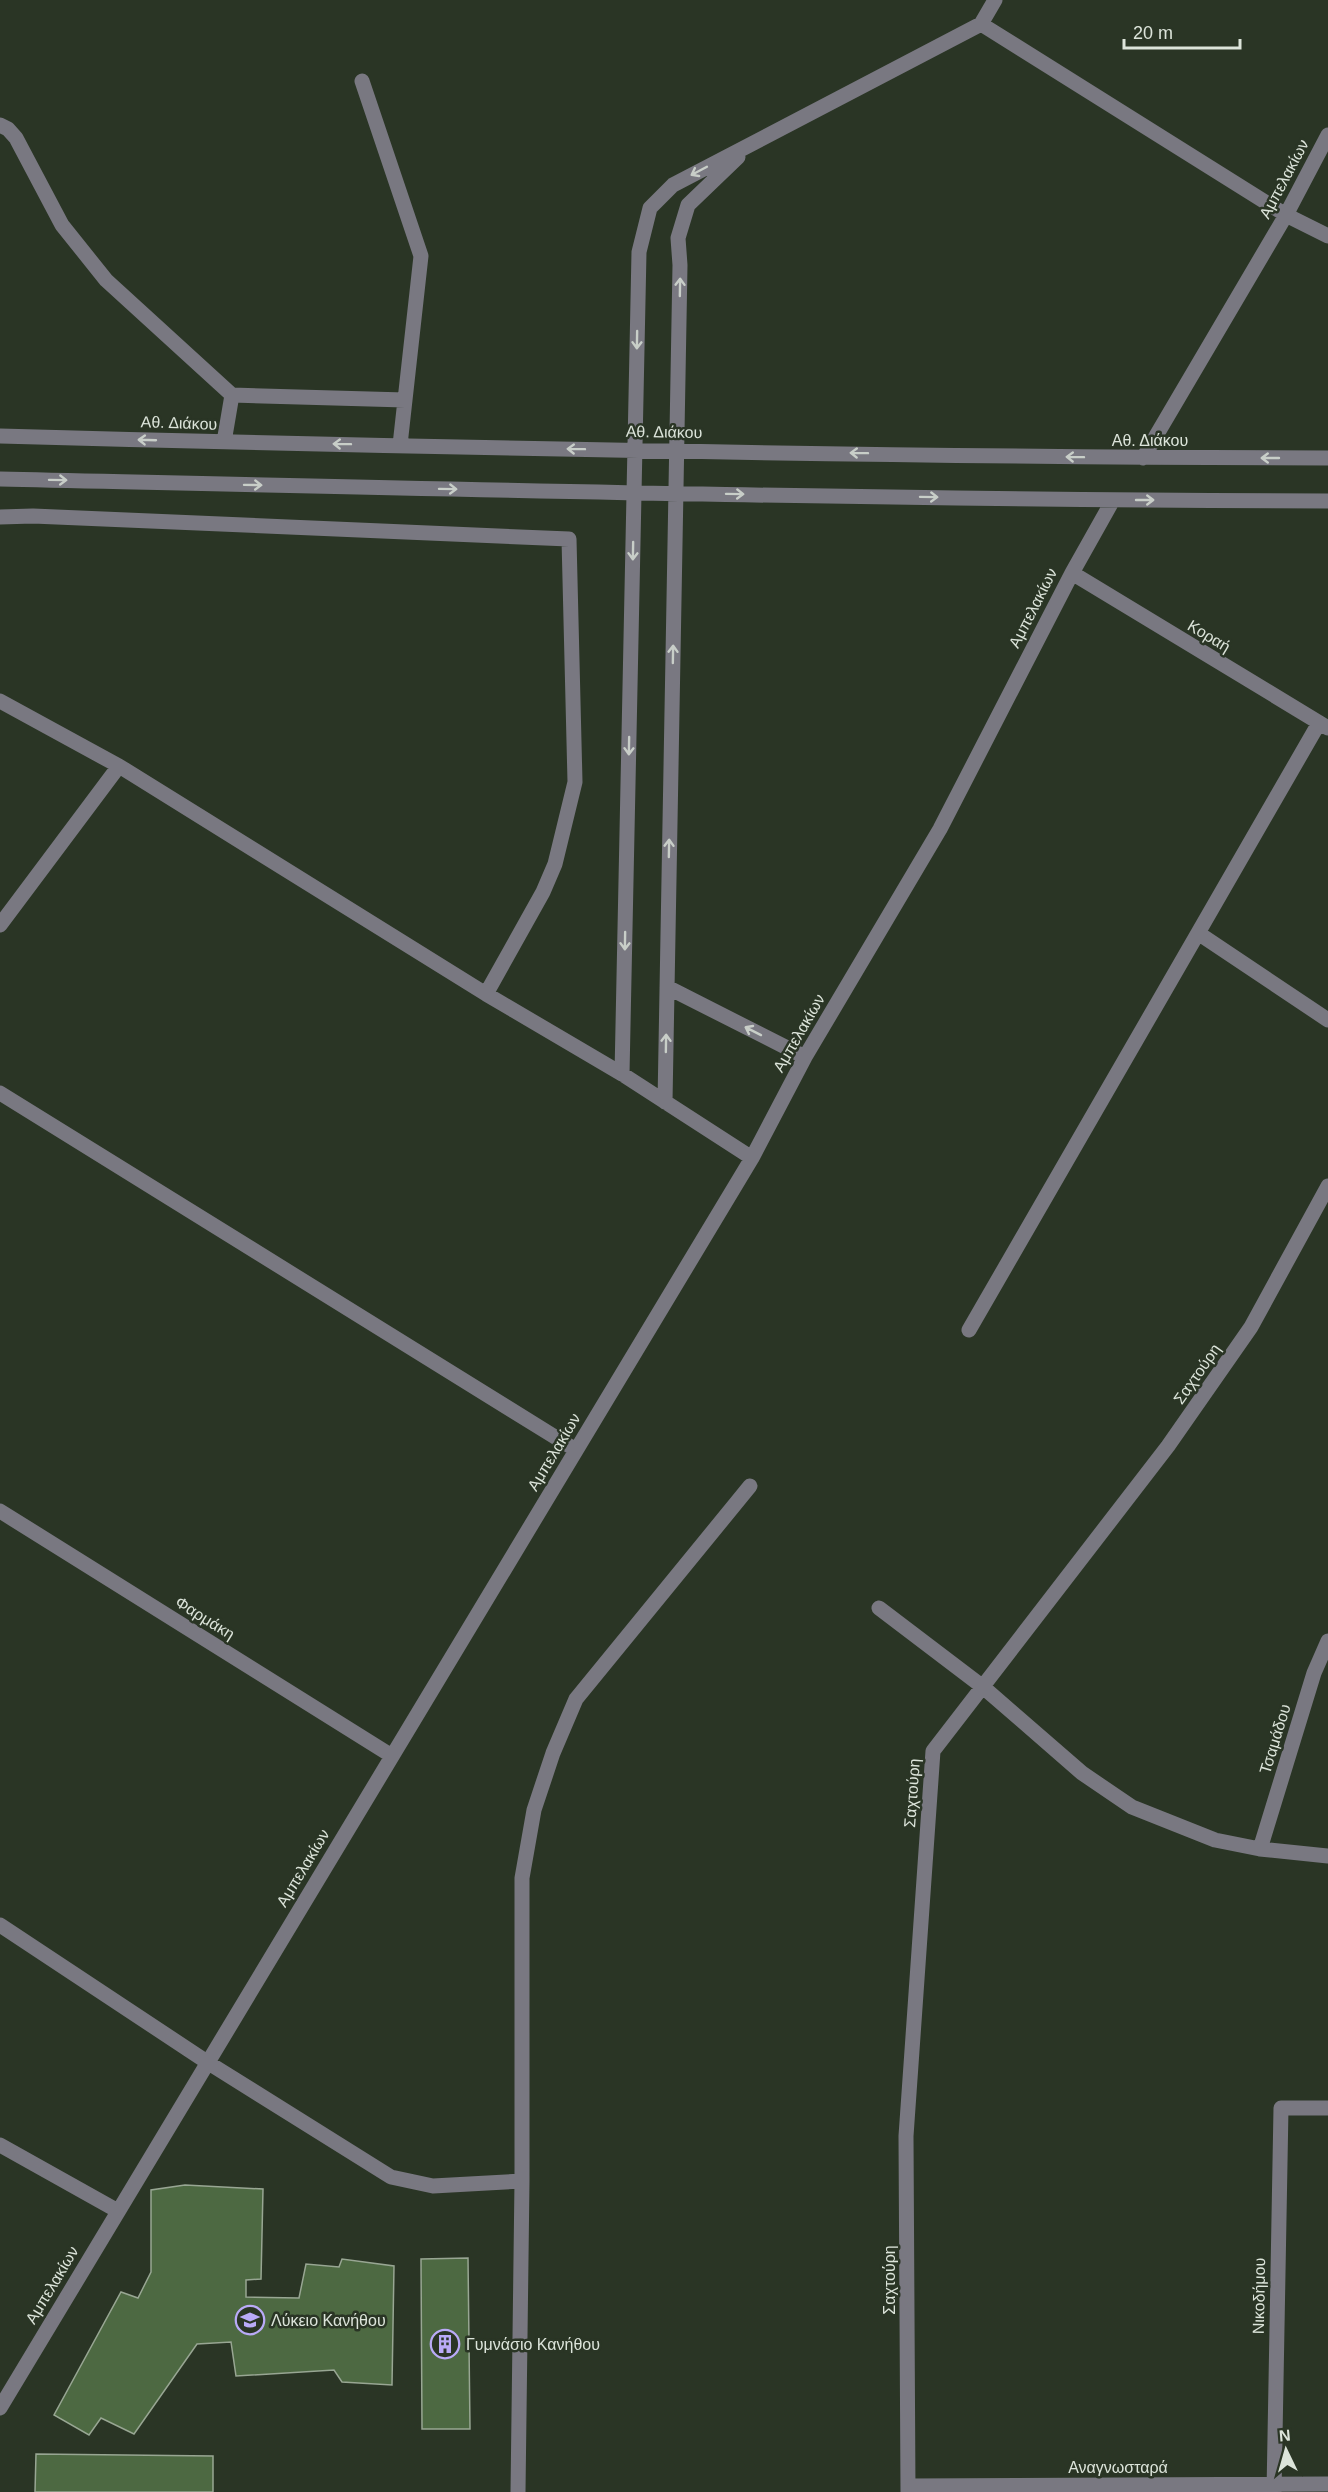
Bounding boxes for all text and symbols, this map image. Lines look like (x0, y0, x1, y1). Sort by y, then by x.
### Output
scale bar (1124, 12, 1240, 50)
text: 20 m (1133, 23, 1173, 43)
street label: Αμπελακίων (1256, 137, 1312, 221)
one-way arrow (690, 166, 708, 177)
one-way arrow (674, 277, 686, 297)
one-way arrow (631, 329, 643, 349)
street label: Αθ. Διάκου (140, 413, 218, 433)
street label: Αθ. Διάκου (626, 423, 702, 441)
street label: Αθ. Διάκου (1112, 432, 1188, 449)
one-way arrow (137, 434, 157, 446)
one-way arrow (332, 438, 352, 450)
one-way arrow (567, 443, 587, 455)
one-way arrow (849, 447, 869, 459)
one-way arrow (1065, 451, 1085, 463)
one-way arrow (1260, 452, 1280, 464)
one-way arrow (48, 475, 68, 486)
one-way arrow (243, 479, 263, 490)
one-way arrow (438, 483, 458, 495)
one-way arrow (724, 488, 744, 500)
one-way arrow (919, 492, 939, 503)
one-way arrow (1135, 494, 1155, 506)
one-way arrow (627, 541, 638, 561)
street label: Αμπελακίων (1006, 565, 1060, 651)
street label: Κοραή (1185, 617, 1233, 655)
one-way arrow (667, 644, 679, 664)
one-way arrow (623, 736, 634, 756)
one-way arrow (664, 839, 675, 859)
one-way arrow (619, 931, 630, 951)
street label: Αμπελακίων (770, 991, 828, 1075)
one-way arrow (744, 1024, 762, 1036)
one-way arrow (660, 1034, 672, 1054)
street label: Σαχτούρη (1170, 1341, 1224, 1407)
street label: Αμπελακίων (524, 1410, 584, 1494)
street label: Φαρμάκη (172, 1593, 238, 1643)
street label: Τσαμάδου (1256, 1702, 1294, 1776)
street label: Σαχτούρη (901, 1758, 923, 1828)
street label: Αμπελακίων (273, 1826, 333, 1910)
street label: Αμπελακίων (22, 2243, 82, 2327)
street label: Σαχτούρη (881, 2245, 898, 2315)
street label: Νικοδήμου (1250, 2258, 1268, 2334)
school or university icon: Λύκειο Κανήθου (234, 2304, 266, 2336)
place label: Λύκειο Κανήθου (271, 2312, 386, 2329)
building icon: Γυμνάσιο Κανήθου (429, 2328, 461, 2360)
place label: Γυμνάσιο Κανήθου (466, 2336, 600, 2353)
north arrow (1256, 2420, 1316, 2480)
text: N (1278, 2427, 1291, 2445)
street label: Αναγνωσταρά (1068, 2459, 1168, 2476)

